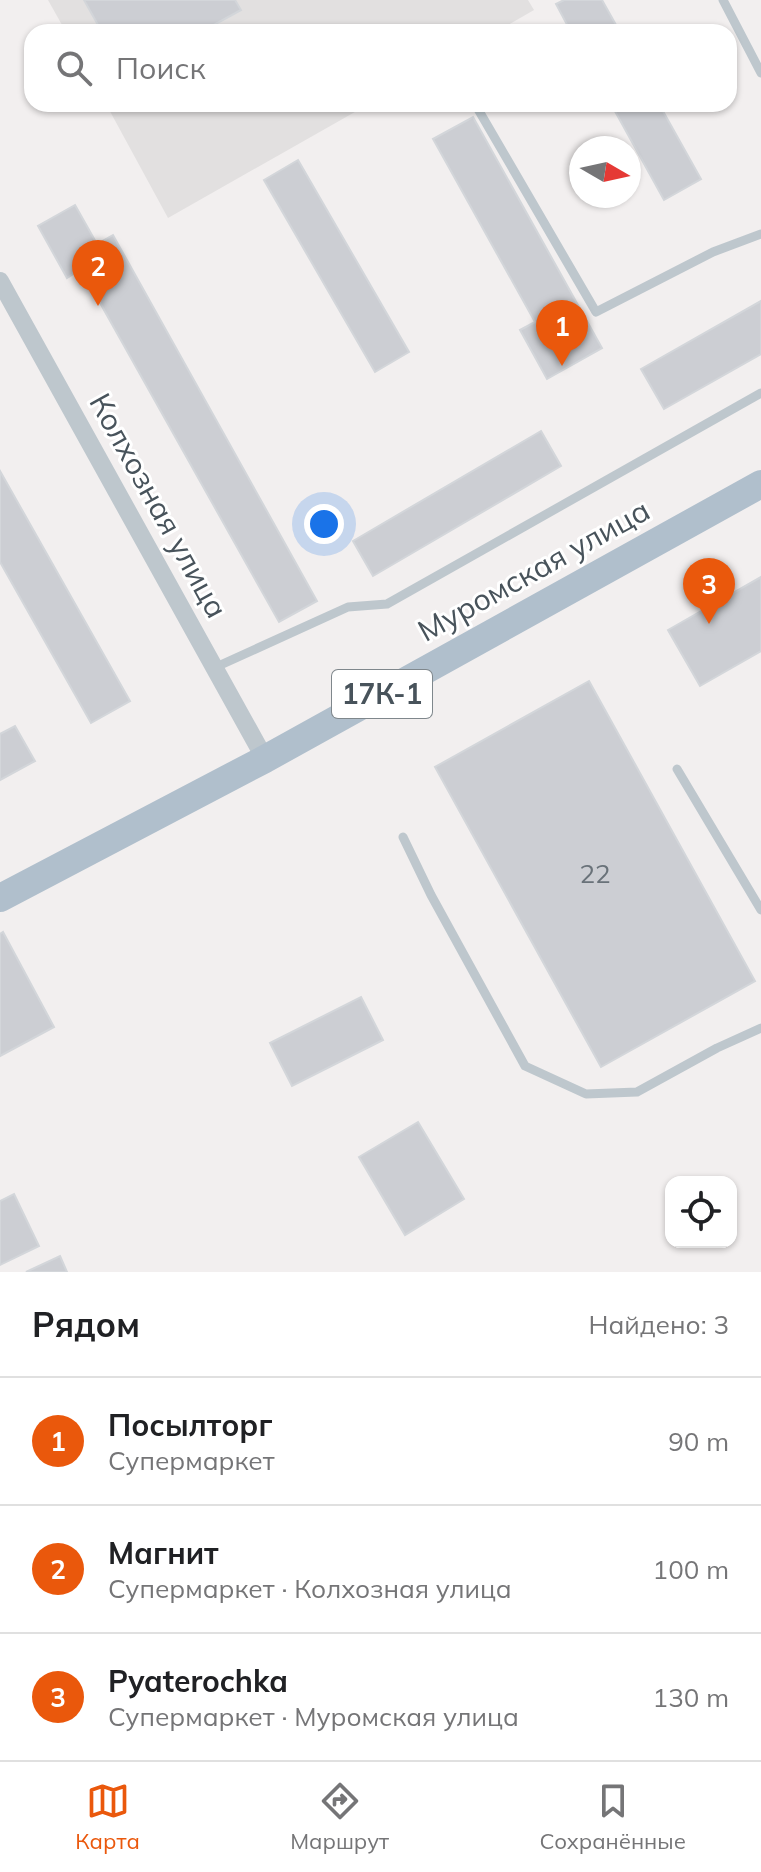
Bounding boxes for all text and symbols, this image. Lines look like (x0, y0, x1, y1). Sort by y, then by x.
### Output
search box (24, 24, 737, 112)
icon: search (52, 46, 96, 90)
text: Поиск (116, 49, 206, 87)
north arrow (569, 136, 641, 208)
pin: 2 (72, 240, 124, 306)
pin: 1 (536, 300, 588, 366)
street label: Колхозная улица (81, 387, 236, 624)
street label: Муромская улица (411, 491, 656, 650)
your location (304, 504, 344, 544)
pin: 3 (683, 558, 735, 624)
road number: 17К-1 (332, 670, 432, 718)
house number: 22 (579, 857, 611, 890)
map controls (665, 1176, 737, 1248)
button: locate (665, 1176, 737, 1248)
text: Рядом (32, 1303, 140, 1346)
text: Найдено: 3 (589, 1308, 729, 1341)
text: Посылторг (108, 1406, 272, 1444)
text: 1 (50, 1425, 66, 1458)
text: 90 m (668, 1425, 729, 1458)
text: Супермаркет (108, 1444, 275, 1477)
text: Магнит (108, 1534, 219, 1572)
text: 2 (50, 1553, 66, 1586)
text: 100 m (653, 1553, 729, 1586)
text: Супермаркет · Колхозная улица (108, 1572, 512, 1605)
text: Pyaterochka (108, 1662, 288, 1700)
text: 3 (50, 1681, 66, 1714)
text: 130 m (653, 1681, 729, 1714)
text: Супермаркет · Муромская улица (108, 1700, 519, 1733)
tab: Карта (75, 1779, 140, 1855)
tab: Маршрут (290, 1779, 389, 1855)
tab: Сохранённые (539, 1779, 686, 1855)

